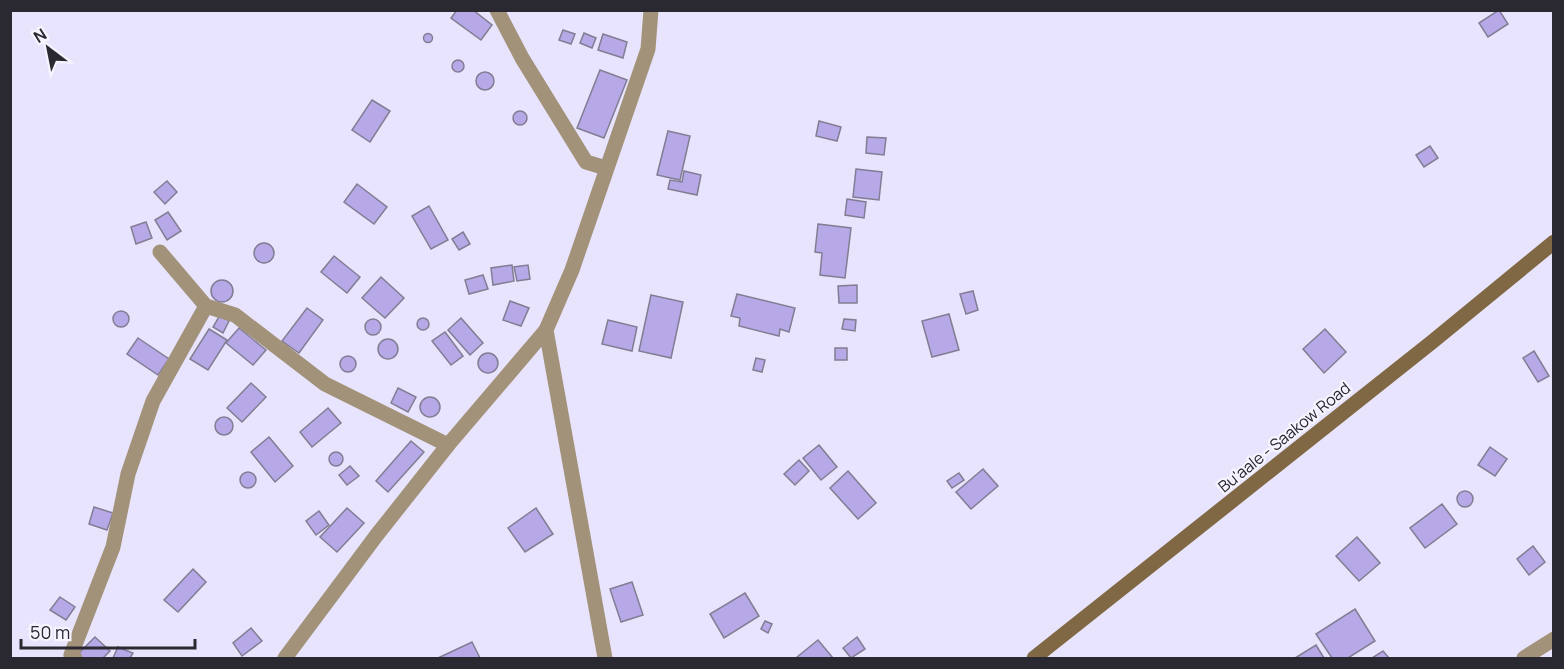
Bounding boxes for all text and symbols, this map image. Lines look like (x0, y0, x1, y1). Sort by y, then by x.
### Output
north arrow (18, 18, 78, 78)
text: N (29, 23, 51, 48)
street label: Bu'aale - Saakow Road (1213, 377, 1355, 497)
scale bar (21, 612, 195, 650)
text: 50 m (30, 620, 70, 644)

